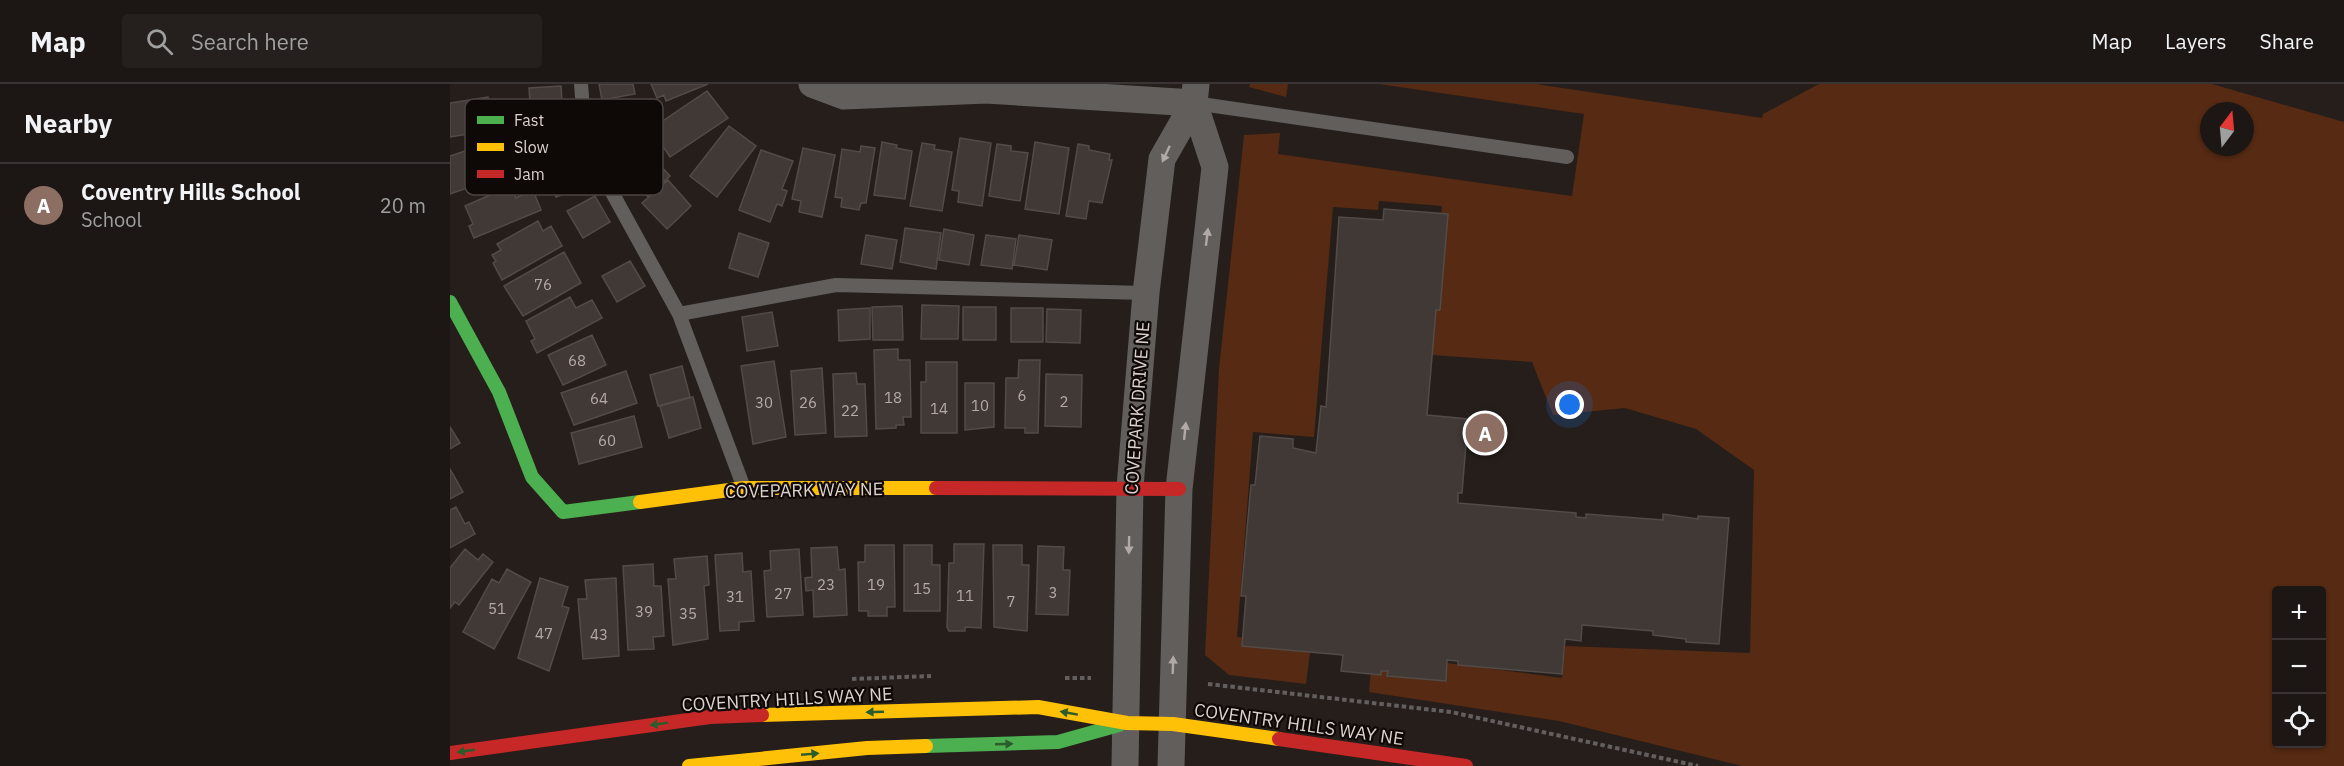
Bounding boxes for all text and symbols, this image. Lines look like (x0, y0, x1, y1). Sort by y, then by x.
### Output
search box (122, 14, 542, 68)
text: Map (30, 23, 86, 60)
icon: search (143, 25, 176, 58)
text: Search here (191, 27, 309, 56)
text: Map (2092, 27, 2132, 55)
text: Layers (2165, 27, 2227, 55)
text: Share (2260, 27, 2314, 55)
legend (465, 99, 663, 195)
north arrow (2200, 102, 2254, 156)
text: Nearby (24, 106, 112, 140)
text: Fast (514, 110, 544, 130)
text: Slow (514, 137, 549, 157)
one-way arrow (1161, 145, 1171, 163)
text: Jam (514, 164, 545, 184)
text: Coventry Hills School (81, 177, 300, 206)
text: A (37, 192, 50, 219)
text: 20 m (380, 192, 426, 219)
text: School (81, 206, 142, 233)
one-way arrow (1202, 227, 1211, 246)
house number: 76 (534, 275, 552, 294)
street label: COVEPARK DRIVE NE (1119, 321, 1155, 495)
house number: 68 (568, 351, 586, 370)
house number: 6 (1017, 386, 1027, 405)
house number: 18 (884, 388, 902, 407)
house number: 64 (590, 389, 608, 408)
your location (1555, 390, 1584, 419)
house number: 2 (1059, 392, 1069, 411)
house number: 30 (755, 393, 773, 412)
house number: 26 (799, 393, 817, 412)
house number: 10 (971, 396, 989, 415)
house number: 14 (930, 399, 948, 418)
house number: 22 (841, 401, 859, 420)
pin: A (1466, 410, 1504, 456)
one-way arrow (1180, 421, 1190, 440)
house number: 60 (598, 431, 616, 450)
street label: COVEPARK WAY NE (725, 477, 883, 503)
one-way arrow (1124, 536, 1134, 555)
house number: 23 (817, 575, 835, 594)
house number: 19 (867, 575, 885, 594)
house number: 15 (913, 579, 931, 598)
house number: 3 (1048, 583, 1058, 602)
house number: 27 (774, 584, 792, 603)
house number: 11 (956, 586, 974, 605)
map controls (2272, 586, 2326, 748)
button: + (2272, 586, 2326, 640)
house number: 31 (726, 587, 744, 606)
house number: 7 (1006, 592, 1016, 611)
house number: 51 (488, 599, 506, 618)
house number: 39 (635, 602, 653, 621)
house number: 35 (679, 604, 697, 623)
house number: 47 (535, 624, 553, 643)
house number: 43 (590, 625, 608, 644)
button: − (2272, 640, 2326, 694)
one-way arrow (1168, 656, 1177, 675)
street label: COVENTRY HILLS WAY NE (681, 682, 893, 716)
button: locate (2272, 694, 2326, 748)
street label: COVENTRY HILLS WAY NE (1193, 698, 1405, 750)
one-way arrow (865, 707, 884, 717)
one-way arrow (1059, 708, 1078, 717)
one-way arrow (650, 719, 669, 729)
one-way arrow (995, 739, 1014, 748)
one-way arrow (456, 746, 475, 755)
one-way arrow (800, 749, 819, 759)

